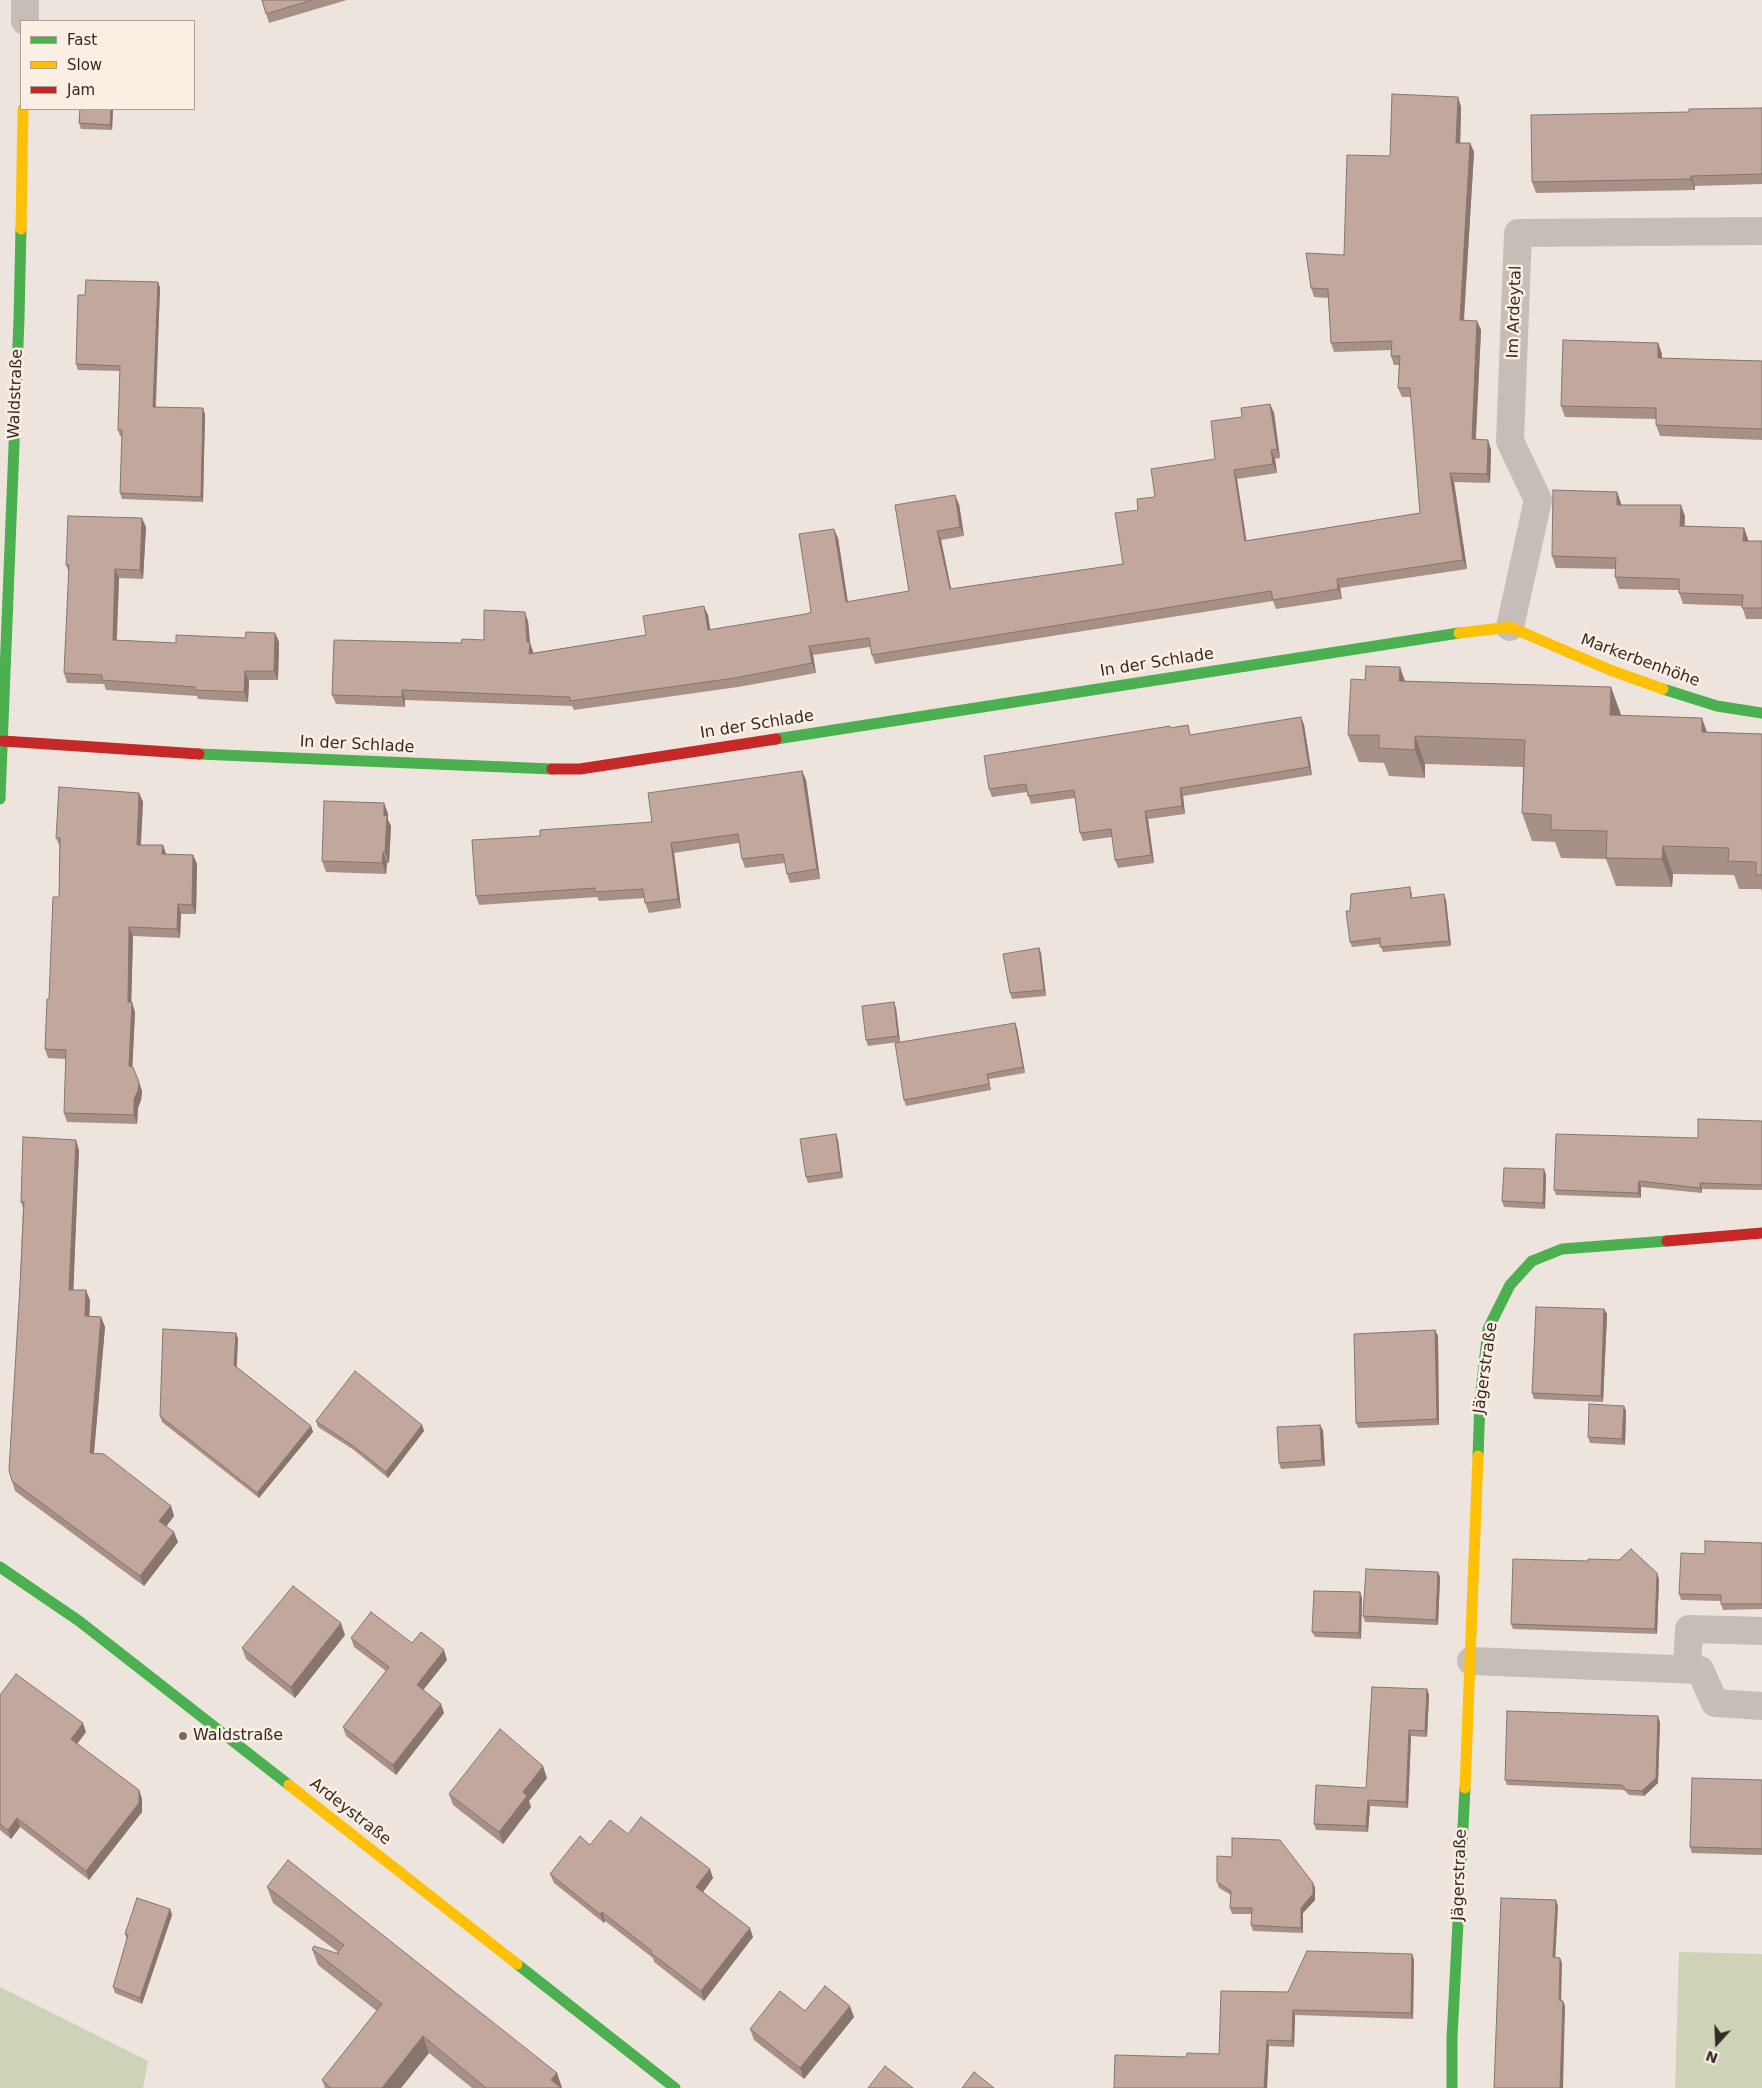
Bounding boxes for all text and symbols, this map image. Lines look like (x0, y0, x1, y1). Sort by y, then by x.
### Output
legend (20, 20, 195, 110)
text: Fast (67, 31, 97, 49)
text: Slow (67, 56, 102, 74)
text: Jam (67, 81, 95, 99)
street label: Im Ardeytal (1504, 265, 1526, 359)
street label: Waldstraße (5, 349, 27, 439)
street label: Markerbenhöhe (1578, 631, 1702, 691)
street label: In der Schlade (1099, 645, 1215, 681)
street label: In der Schlade (699, 707, 815, 743)
street label: In der Schlade (299, 732, 415, 758)
street label: Jägerstraße (1470, 1321, 1502, 1415)
place label: Waldstraße (193, 1726, 283, 1746)
marker: Waldstraße (177, 1730, 189, 1742)
street label: Ardeystraße (306, 1774, 394, 1850)
street label: Jägerstraße (1449, 1829, 1471, 1921)
north arrow (1692, 2018, 1742, 2068)
text: N (1704, 2048, 1720, 2067)

